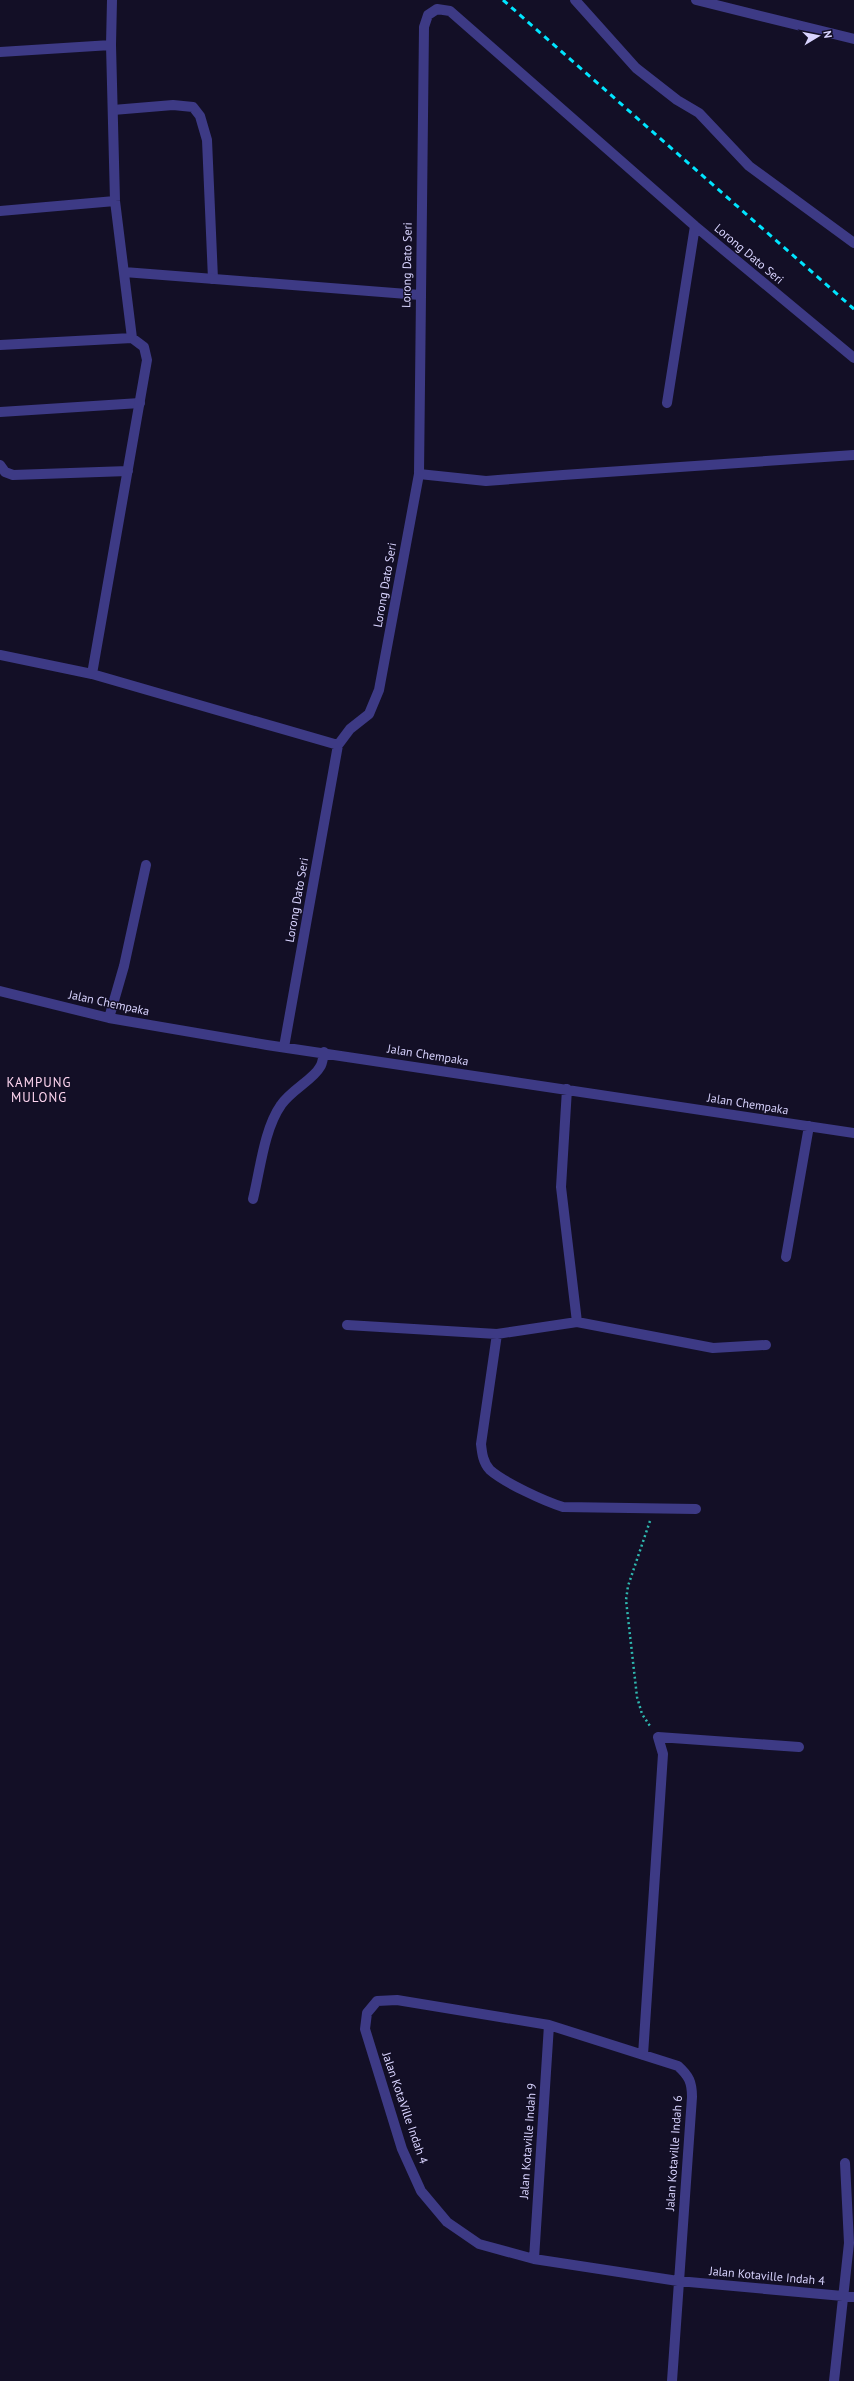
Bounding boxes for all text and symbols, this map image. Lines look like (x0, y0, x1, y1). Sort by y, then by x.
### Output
north arrow (798, 16, 838, 56)
text: N (820, 29, 835, 39)
street label: Lorong Dato Seri (712, 220, 787, 287)
street label: Lorong Dato Seri (398, 222, 415, 308)
street label: Lorong Dato Seri (370, 541, 399, 628)
street label: Lorong Dato Seri (282, 856, 311, 943)
street label: Jalan Chempaka (66, 986, 151, 1018)
street label: Jalan Chempaka (385, 1041, 470, 1068)
district label: KAMPUNG MULONG (7, 1074, 71, 1106)
street label: Jalan Chempaka (705, 1090, 790, 1117)
street label: Jalan KotaVille Indah 4 (379, 2049, 432, 2166)
street label: Jalan Kotaville Indah 9 (516, 2083, 539, 2200)
street label: Jalan Kotaville Indah 6 (662, 2095, 685, 2212)
street label: Jalan Kotaville Indah 4 (708, 2263, 826, 2288)

